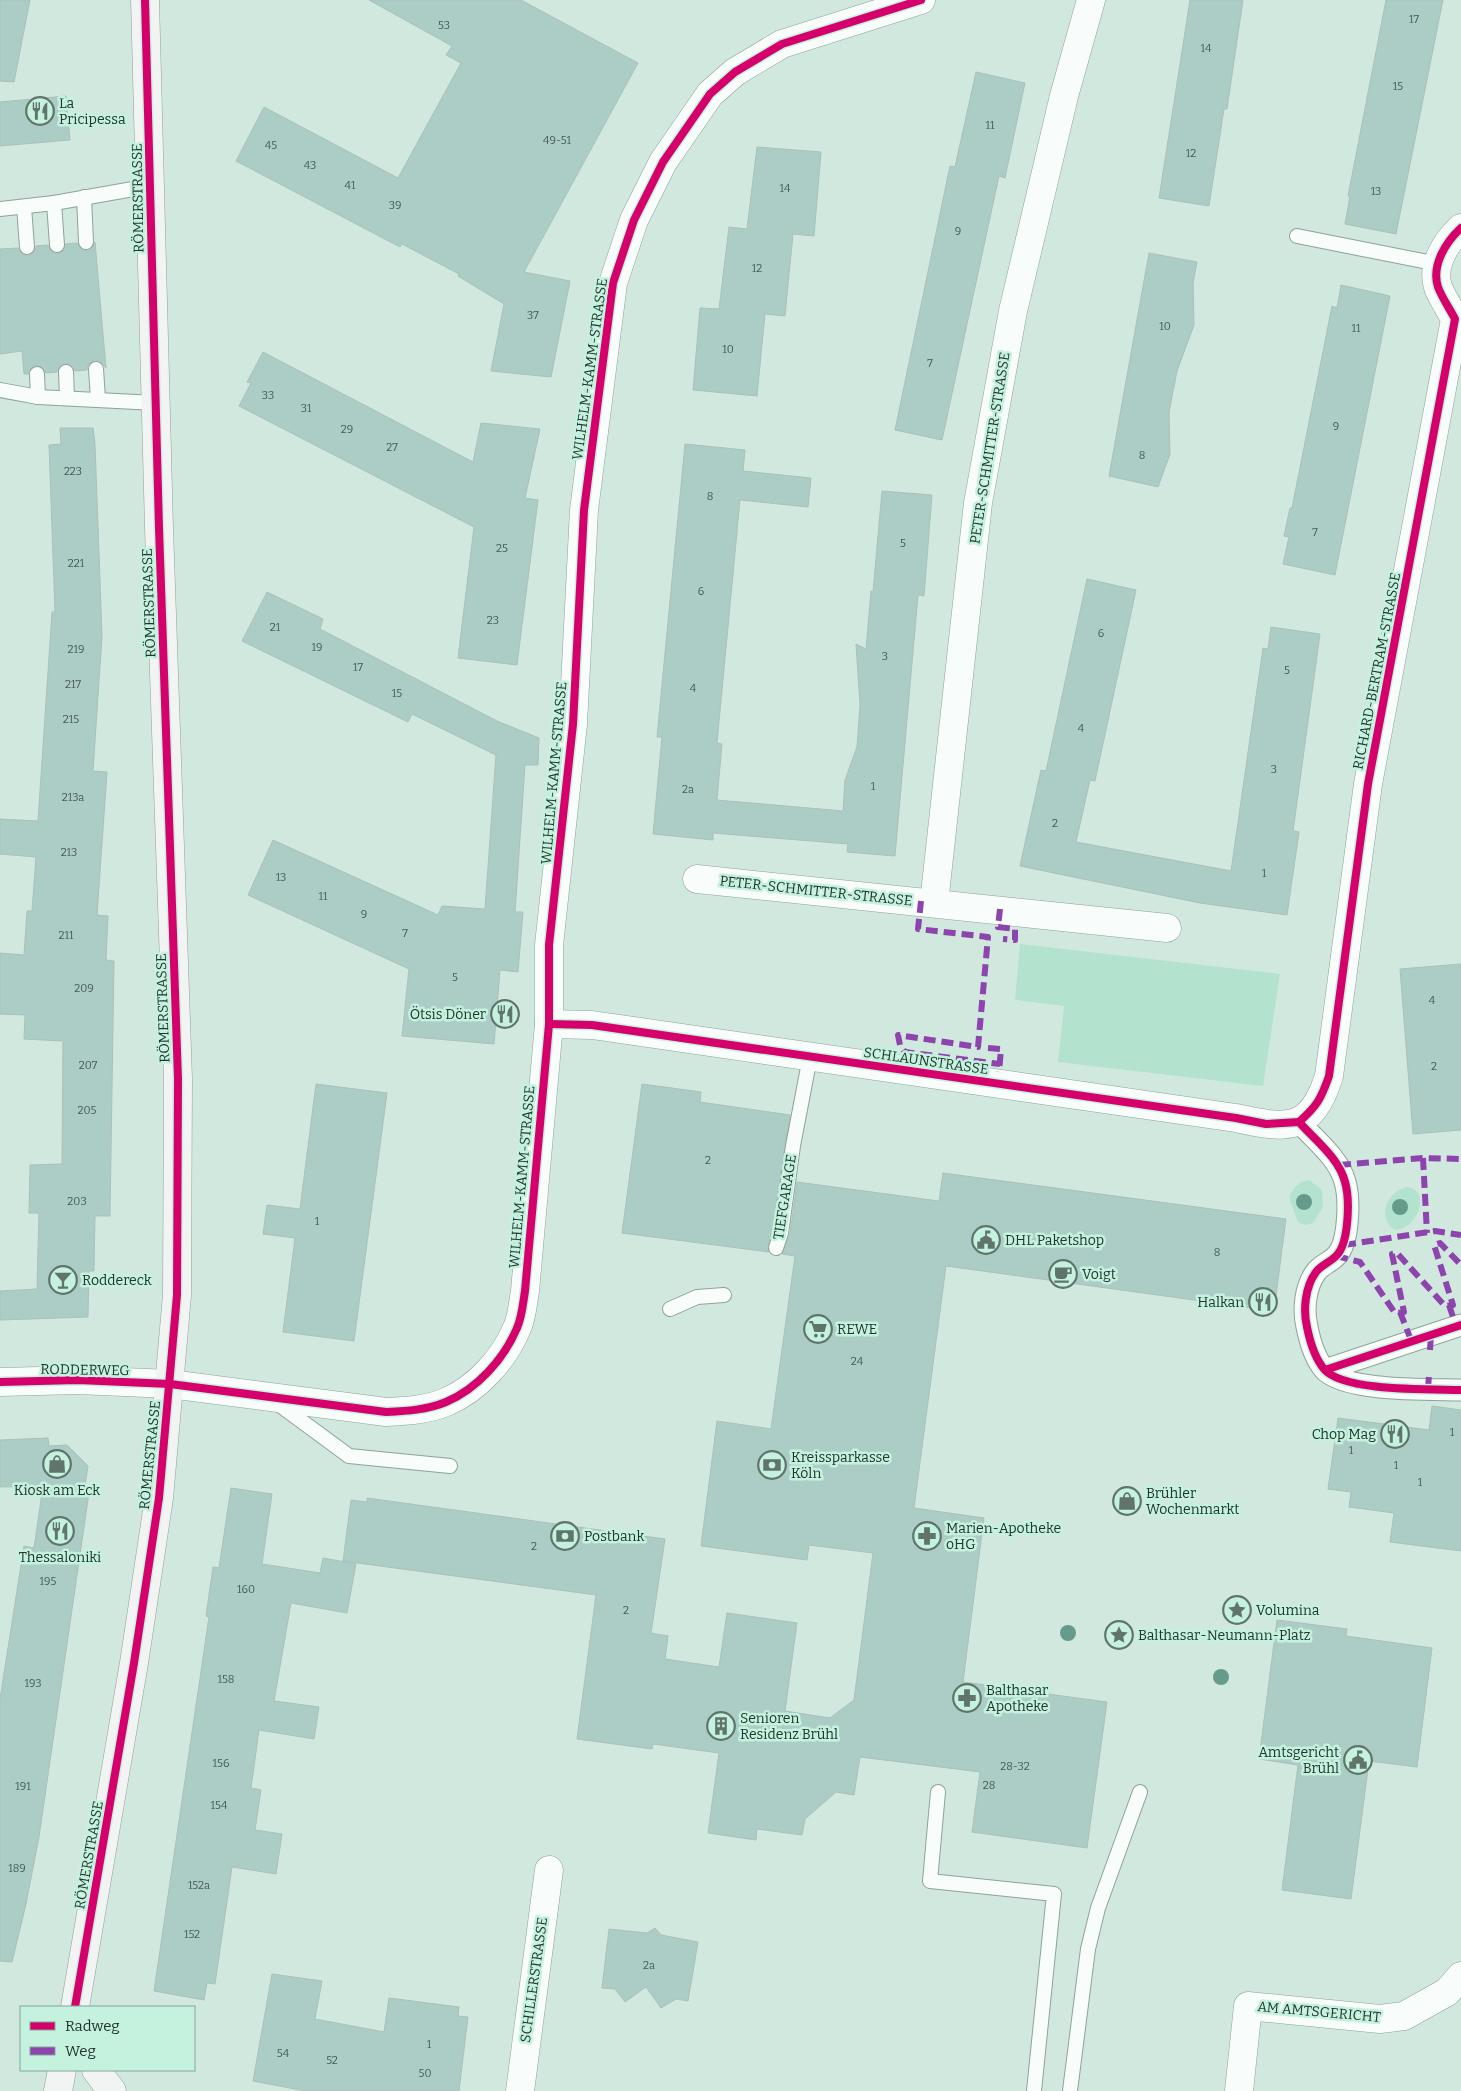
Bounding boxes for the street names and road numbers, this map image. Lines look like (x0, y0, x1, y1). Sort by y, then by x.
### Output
street label: RÖMERSTRASSE (129, 143, 147, 253)
street label: WILHELM-KAMM-STRASSE (569, 277, 611, 461)
street label: PETER-SCHMITTER-STRASSE (966, 351, 1014, 545)
street label: RÖMERSTRASSE (139, 548, 159, 658)
street label: RICHARD-BERTRAM-STRASSE (1350, 571, 1404, 771)
street label: WILHELM-KAMM-STRASSE (538, 681, 570, 865)
street label: PETER-SCHMITTER-STRASSE (719, 872, 913, 910)
street label: RÖMERSTRASSE (153, 953, 173, 1063)
street label: SCHLAUNSTRASSE (862, 1044, 990, 1078)
street label: WILHELM-KAMM-STRASSE (506, 1085, 538, 1269)
street label: TIEFGARAGE (770, 1153, 800, 1241)
street label: RODDERWEG (40, 1361, 130, 1379)
street label: RÖMERSTRASSE (136, 1400, 164, 1510)
street label: RÖMERSTRASSE (71, 1800, 107, 1910)
street label: SCHILLERSTRASSE (517, 1916, 551, 2044)
street label: AM AMTSGERICHT (1257, 1998, 1381, 2026)

